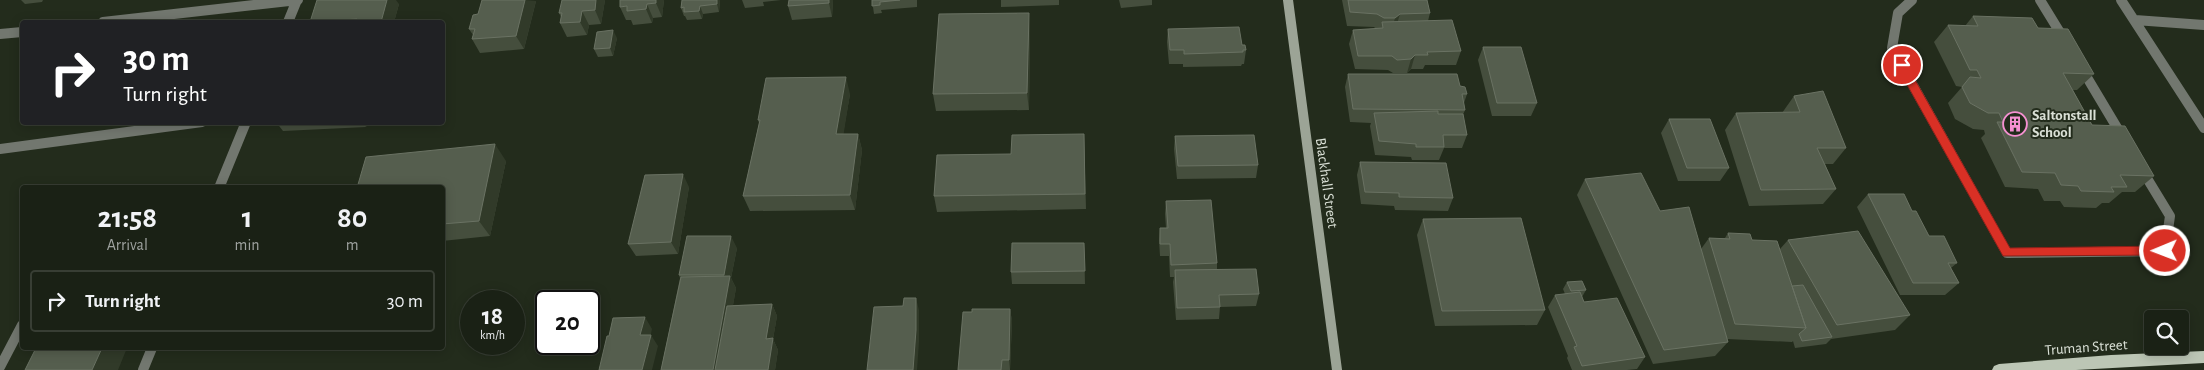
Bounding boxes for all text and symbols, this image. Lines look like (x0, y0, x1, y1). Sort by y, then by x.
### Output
icon: right (40, 40, 105, 105)
text: 30 m (123, 42, 190, 77)
pin (1881, 44, 1923, 86)
icon: arrive (1888, 51, 1916, 79)
text: Turn right (123, 83, 207, 105)
place label: Saltonstall School (2032, 108, 2097, 140)
building icon: Saltonstall School (2002, 111, 2028, 137)
street label: Blackhall Street (1313, 137, 1340, 229)
text: 21:58 (98, 203, 157, 233)
text: 1 (242, 203, 252, 233)
text: 80 (337, 203, 367, 233)
position arrow (2138, 224, 2190, 276)
text: Arrival (107, 237, 148, 253)
text: min (235, 237, 260, 253)
text: m (346, 237, 359, 253)
icon: right (42, 287, 70, 315)
speed limit sign: 20 (535, 290, 600, 355)
text: Turn right (85, 292, 160, 311)
text: 30 m (387, 292, 423, 311)
text: 18 (482, 304, 503, 329)
map controls (2144, 310, 2189, 355)
button: search (2144, 310, 2189, 355)
text: km/h (480, 329, 505, 341)
street label: Truman Street (2044, 337, 2128, 358)

